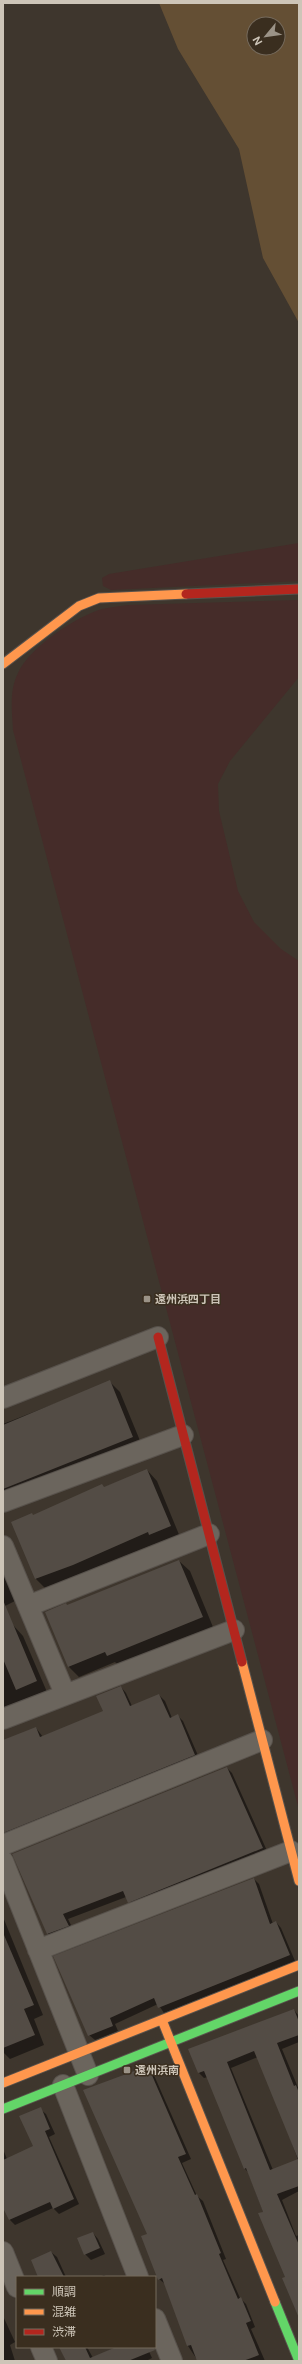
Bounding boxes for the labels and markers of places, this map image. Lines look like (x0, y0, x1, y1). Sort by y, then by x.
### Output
place label: 遠州浜四丁目 (155, 1292, 221, 1306)
marker: 遠州浜四丁目 (142, 1294, 152, 1304)
place label: 遠州浜南 (135, 2063, 179, 2077)
marker: 遠州浜南 (122, 2065, 132, 2075)

